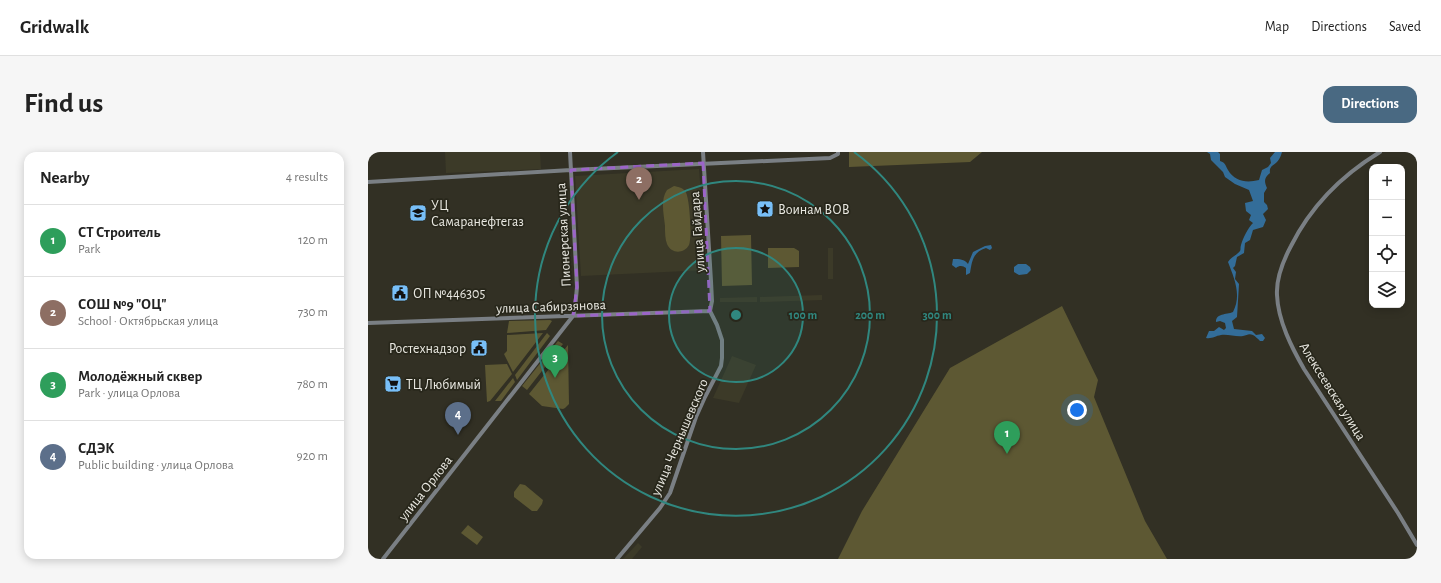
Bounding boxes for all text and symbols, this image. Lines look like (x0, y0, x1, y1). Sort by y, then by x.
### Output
text: Gridwalk (20, 18, 89, 37)
text: Map (1265, 20, 1289, 34)
text: Directions (1311, 20, 1367, 34)
text: Saved (1389, 20, 1421, 34)
button: Directions (1323, 86, 1417, 123)
text: Find us (24, 90, 103, 118)
map controls (1369, 164, 1405, 308)
button: + (1369, 164, 1405, 200)
pin: 2 (626, 167, 652, 200)
text: Nearby (40, 169, 90, 186)
text: 4 results (286, 171, 328, 184)
street label: Пионерская улица (554, 182, 574, 287)
street label: улица Гайдара (688, 190, 708, 274)
place label: УЦ Самаранефтегаз (431, 199, 524, 229)
place icon: Воинам ВОВ (755, 199, 775, 219)
button: − (1369, 200, 1405, 236)
school or university icon: УЦ Самаранефтегаз (408, 203, 428, 223)
place label: Воинам ВОВ (778, 203, 850, 217)
text: СТ Строитель (78, 225, 160, 240)
text: 1 (51, 234, 55, 247)
text: 120 m (298, 234, 328, 247)
button: locate (1369, 236, 1405, 272)
text: Park (78, 243, 100, 256)
button: layers (1369, 272, 1405, 308)
public building icon: ОП №446305 (390, 283, 410, 303)
place label: ОП №446305 (413, 287, 485, 301)
text: СОШ №9 "ОЦ" (78, 297, 167, 312)
street label: улица Сабирзянова (495, 298, 607, 316)
text: 2 (50, 306, 56, 319)
text: 730 m (298, 306, 328, 319)
centre of rings (729, 308, 743, 322)
text: 100 m (789, 309, 817, 321)
text: 200 m (855, 309, 885, 321)
text: 300 m (922, 309, 952, 321)
text: School · Октябрьская улица (78, 315, 218, 328)
public building icon: Ростехнадзор (469, 338, 489, 358)
street label: Алексеевская улица (1296, 340, 1368, 443)
place label: Ростехнадзор (389, 342, 466, 356)
pin: 3 (542, 345, 568, 378)
text: Молодёжный сквер (78, 369, 202, 384)
supermarket icon: ТЦ Любимый (383, 374, 403, 394)
street label: улица Чернышевского (649, 377, 711, 499)
text: 3 (50, 378, 56, 391)
text: 780 m (297, 378, 328, 391)
place label: ТЦ Любимый (406, 378, 481, 392)
text: Park · улица Орлова (78, 387, 180, 400)
your location (1067, 400, 1087, 420)
pin: 4 (445, 402, 471, 435)
pin: 1 (994, 421, 1020, 454)
text: СДЭК (78, 441, 114, 456)
text: 4 (50, 450, 56, 463)
text: 920 m (297, 450, 328, 463)
street label: улица Орлова (396, 453, 456, 524)
text: Public building · улица Орлова (78, 459, 234, 472)

